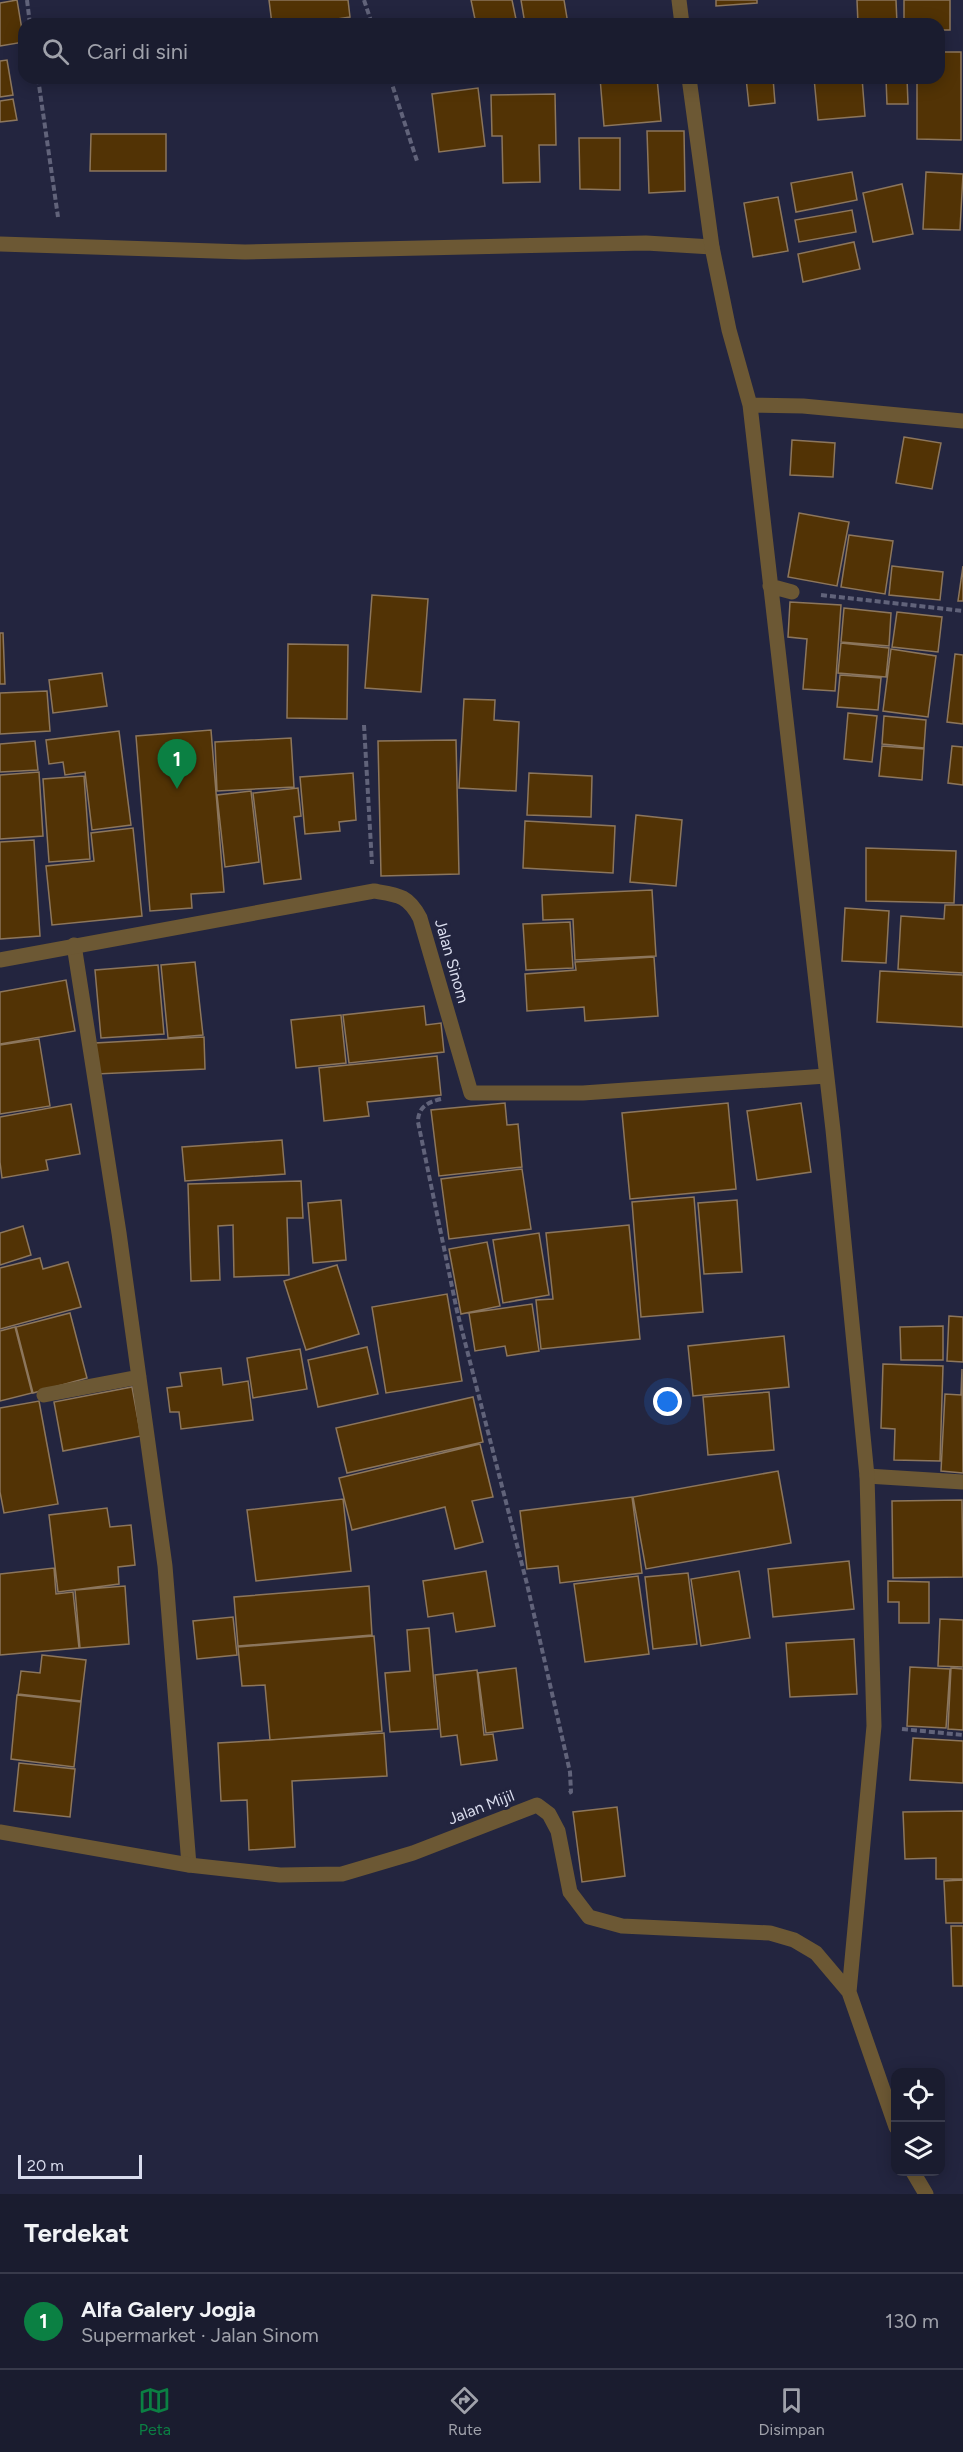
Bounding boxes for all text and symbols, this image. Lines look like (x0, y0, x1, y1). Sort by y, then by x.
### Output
search box (18, 18, 945, 84)
icon: search (39, 35, 72, 68)
text: Cari di sini (87, 38, 188, 65)
pin: 1 (158, 740, 196, 789)
street label: Jalan Sinom (431, 917, 473, 1005)
your location (653, 1387, 682, 1416)
street label: Jalan Mijil (445, 1786, 517, 1828)
map controls (891, 2068, 945, 2176)
button: locate (891, 2068, 945, 2122)
button: layers (891, 2122, 945, 2176)
scale bar (18, 2152, 142, 2180)
text: 20 m (27, 2156, 64, 2175)
text: Terdekat (24, 2217, 129, 2249)
text: Alfa Galery Jogja (81, 2296, 256, 2323)
text: 1 (39, 2309, 48, 2333)
text: 130 m (885, 2309, 939, 2333)
text: Supermarket · Jalan Sinom (81, 2323, 319, 2347)
tab: Peta (138, 2384, 171, 2439)
tab: Rute (448, 2384, 482, 2439)
tab: Disimpan (759, 2384, 825, 2439)

